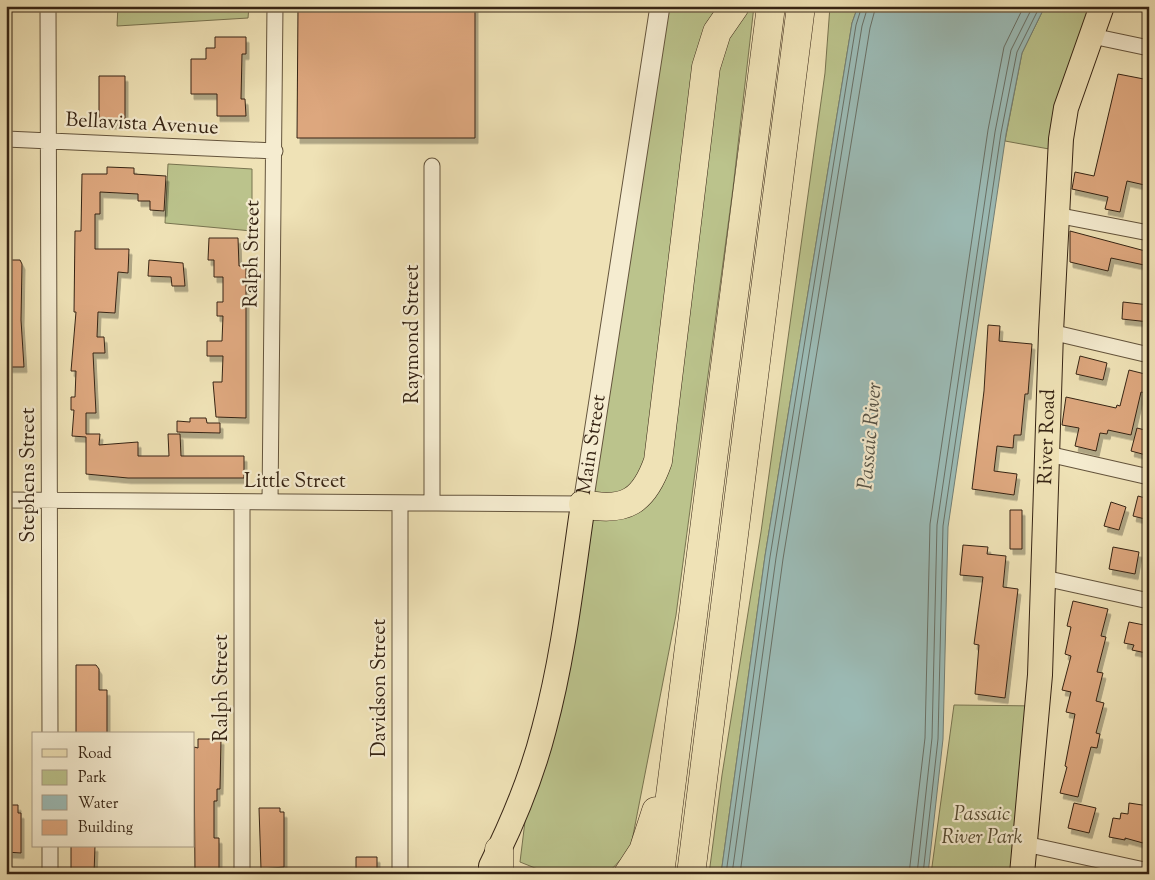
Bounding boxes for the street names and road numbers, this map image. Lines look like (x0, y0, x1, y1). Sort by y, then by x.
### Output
street label: Bellavista Avenue (65, 107, 219, 143)
street label: Ralph Street (238, 200, 268, 308)
street label: Raymond Street (399, 264, 428, 404)
street label: River Road (1032, 389, 1064, 485)
street label: Main Street (570, 392, 614, 497)
street label: Stephens Street (15, 407, 44, 543)
street label: Little Street (244, 468, 346, 497)
street label: Davidson Street (366, 619, 395, 757)
street label: Ralph Street (208, 634, 237, 742)

